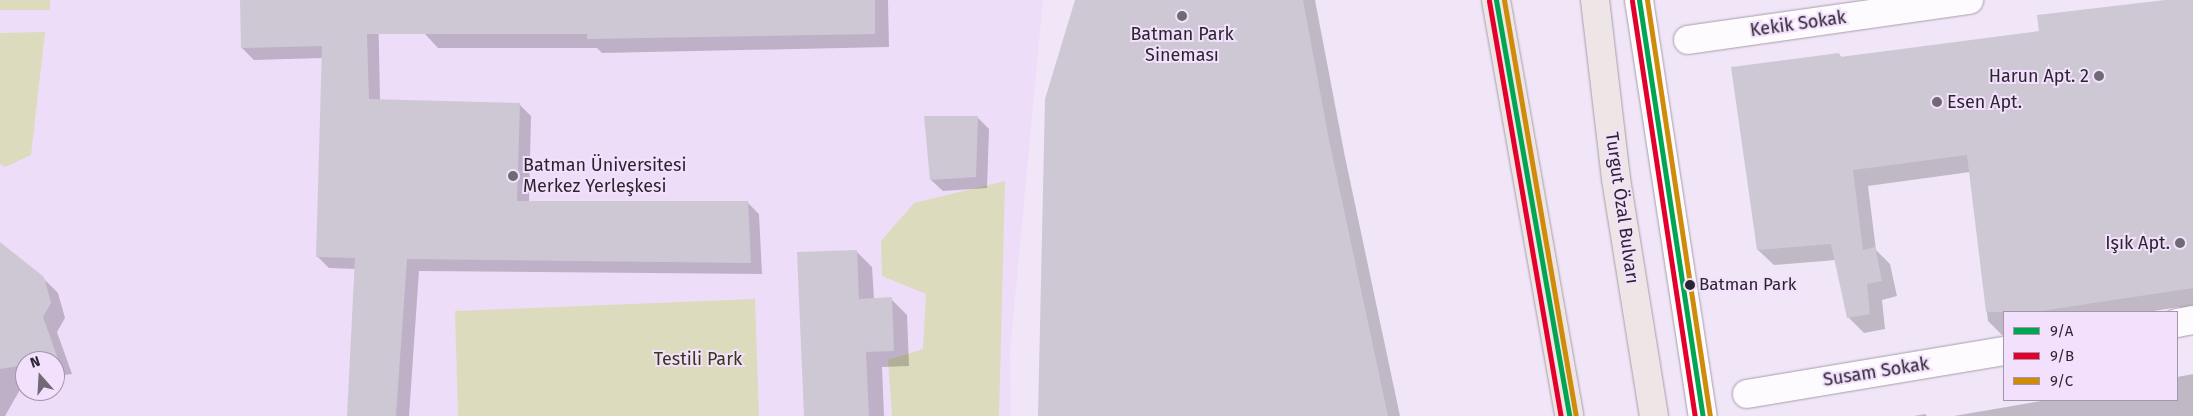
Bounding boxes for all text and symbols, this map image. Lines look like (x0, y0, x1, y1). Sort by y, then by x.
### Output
street label: Kekik Sokak (1749, 7, 1847, 41)
marker: Batman Park Sineması (1176, 10, 1188, 22)
place label: Batman Park Sineması (1130, 24, 1234, 66)
place label: Harun Apt. 2 (1989, 65, 2089, 87)
marker: Harun Apt. 2 (2093, 70, 2105, 82)
place label: Esen Apt. (1947, 91, 2022, 113)
marker: Esen Apt. (1931, 96, 1943, 108)
street label: Turgut Özal Bulvarı (1601, 131, 1643, 285)
place label: Batman Üniversitesi Merkez Yerleşkesi (523, 155, 687, 198)
marker: Batman Üniversitesi Merkez Yerleşkesi (507, 170, 519, 182)
place label: Işık Apt. (2105, 232, 2170, 254)
marker: Işık Apt. (2174, 237, 2186, 249)
place label: Batman Park (1699, 275, 1796, 295)
marker: Batman Park (1685, 280, 1695, 290)
legend (2003, 311, 2178, 401)
text: 9/A (2050, 322, 2073, 340)
text: 9/B (2050, 347, 2074, 365)
park label: Testili Park (654, 348, 742, 370)
north arrow (15, 351, 65, 401)
text: N (28, 353, 42, 372)
street label: Susam Sokak (1822, 353, 1930, 391)
text: 9/C (2050, 372, 2073, 390)

